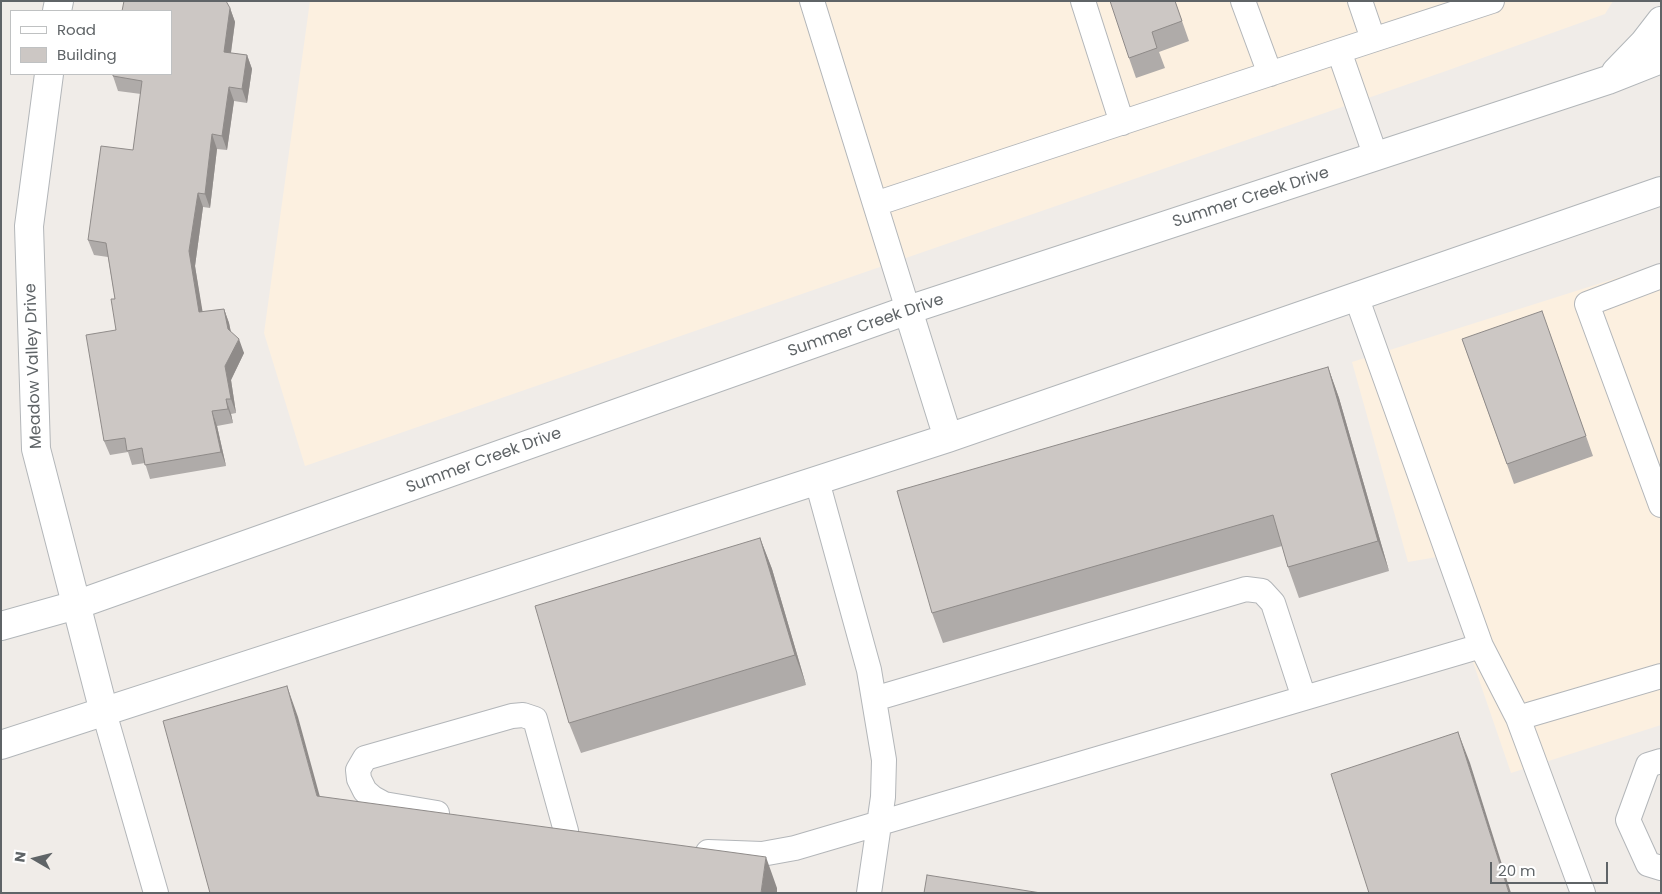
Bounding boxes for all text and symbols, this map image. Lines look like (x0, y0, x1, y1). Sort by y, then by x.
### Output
legend (10, 10, 172, 75)
text: Road (57, 19, 96, 40)
text: Building (57, 44, 117, 65)
street label: Summer Creek Drive (1170, 164, 1332, 232)
street label: Meadow Valley Drive (22, 283, 46, 449)
street label: Summer Creek Drive (786, 290, 946, 362)
street label: Summer Creek Drive (404, 424, 564, 498)
north arrow (10, 834, 60, 884)
text: N (10, 850, 31, 864)
scale bar (1492, 852, 1610, 884)
text: 20 m (1498, 860, 1536, 881)

